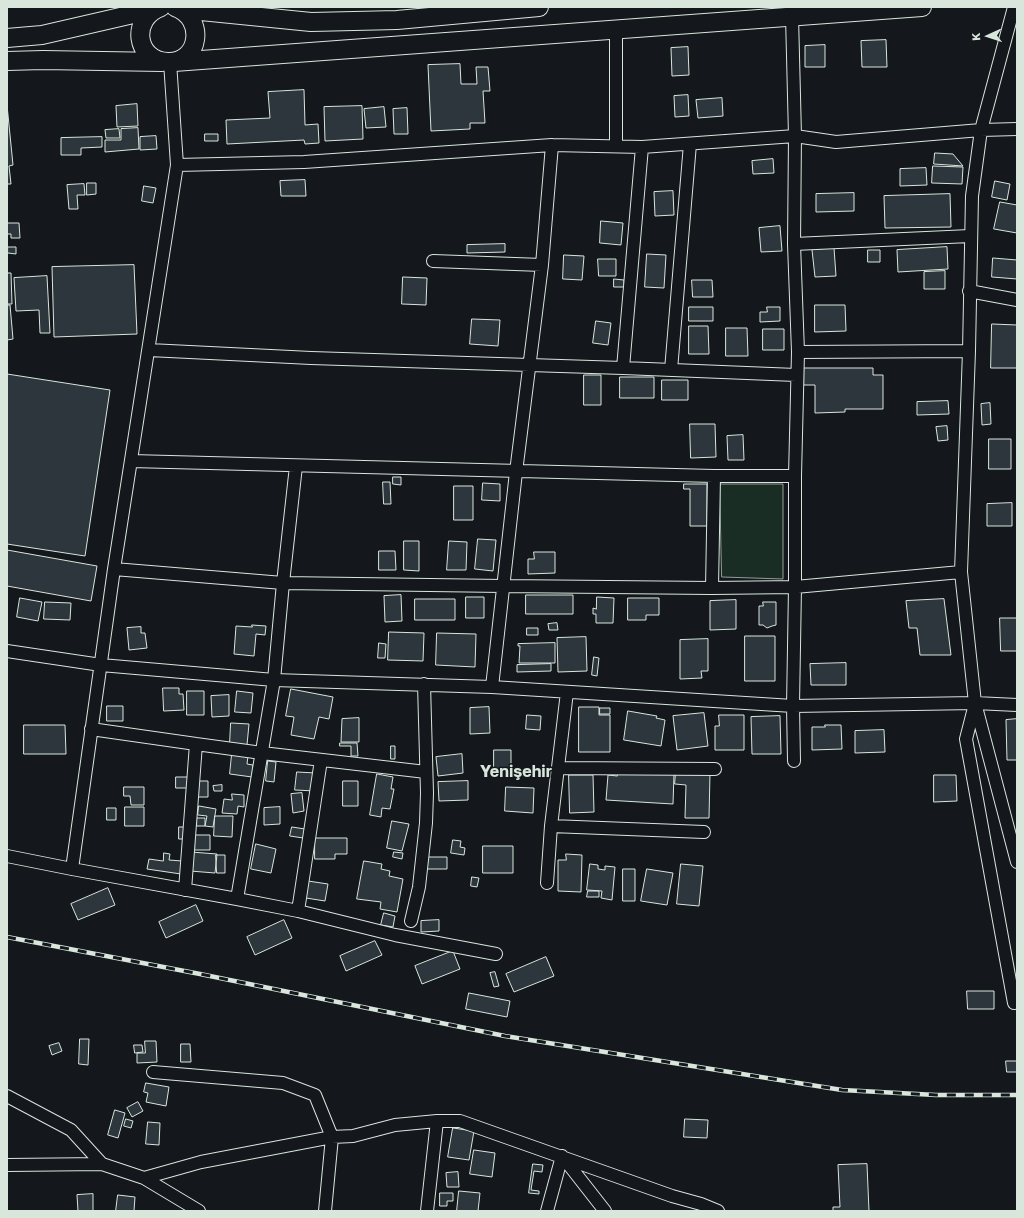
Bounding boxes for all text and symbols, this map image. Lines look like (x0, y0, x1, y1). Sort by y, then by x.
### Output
north arrow (968, 16, 1008, 56)
text: K (969, 32, 982, 41)
district label: Yenişehir (480, 762, 552, 782)

